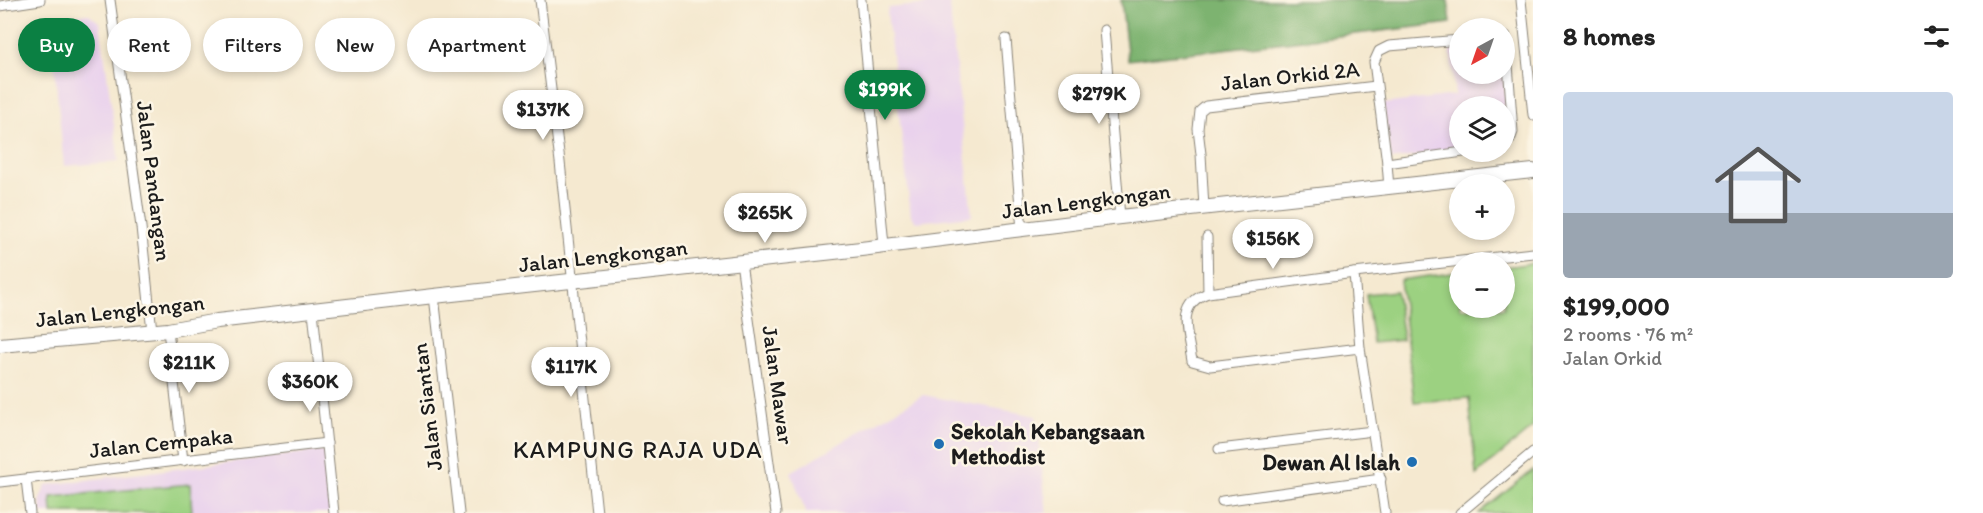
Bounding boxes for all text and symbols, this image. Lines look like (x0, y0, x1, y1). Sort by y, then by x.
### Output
chip: Buy (18, 18, 95, 72)
chip: Rent (107, 18, 191, 72)
chip: Filters (203, 18, 303, 72)
chip: New (315, 18, 395, 72)
chip: Apartment (407, 18, 547, 72)
north arrow (1449, 18, 1515, 84)
map controls (1449, 18, 1515, 318)
text: 8 homes (1563, 20, 1655, 52)
icon: filters (1920, 20, 1953, 53)
street label: Jalan Orkid 2A (1219, 55, 1361, 97)
pin: $199K (843, 70, 927, 121)
pin: $279K (1057, 74, 1141, 125)
text: $199K (858, 77, 912, 101)
text: $279K (1072, 81, 1126, 105)
pin: $137K (501, 90, 585, 141)
button: layers (1449, 96, 1515, 162)
text: $137K (516, 97, 570, 121)
street label: Jalan Pandangan (131, 99, 177, 263)
icon: home (1704, 131, 1812, 239)
button: + (1449, 174, 1515, 240)
street label: Jalan Lengkongan (1000, 177, 1172, 225)
pin: $265K (723, 193, 807, 244)
text: $265K (738, 200, 792, 224)
pin: $156K (1231, 219, 1315, 270)
text: $156K (1246, 226, 1300, 250)
street label: Jalan Lengkongan (517, 234, 689, 278)
button: − (1449, 252, 1515, 318)
street label: Jalan Lengkongan (34, 289, 206, 333)
text: $199,000 (1563, 290, 1670, 322)
text: 2 rooms · 76 m² (1563, 322, 1693, 346)
street label: Jalan Mawar (756, 324, 800, 446)
street label: Jalan Siantan (406, 341, 448, 472)
pin: $211K (147, 343, 231, 394)
text: Jalan Orkid (1563, 346, 1662, 370)
pin: $117K (529, 347, 613, 398)
text: $211K (163, 350, 215, 374)
text: $117K (545, 354, 597, 378)
pin: $360K (268, 362, 352, 413)
text: $360K (282, 369, 338, 393)
place label: Sekolah Kebangsaan Methodist (951, 418, 1145, 470)
street label: Jalan Cempaka (88, 422, 234, 464)
district label: KAMPUNG RAJA UDA (513, 435, 763, 464)
marker: Sekolah Kebangsaan Methodist (932, 437, 946, 451)
place label: Dewan Al Islah (1262, 449, 1400, 476)
marker: Dewan Al Islah (1405, 455, 1419, 469)

